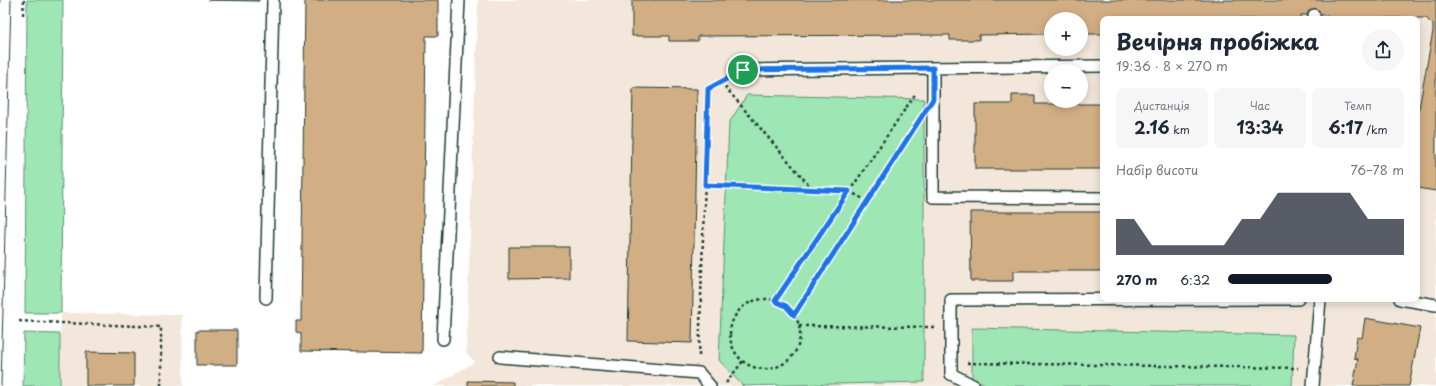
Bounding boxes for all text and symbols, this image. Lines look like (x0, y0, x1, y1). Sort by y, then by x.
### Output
map controls (1044, 12, 1088, 108)
button: + (1044, 12, 1088, 56)
text: Вечірня пробіжка (1116, 24, 1319, 57)
button: share (1362, 29, 1404, 71)
pin (726, 53, 760, 87)
text: 19:36 · 8 × 270 m (1116, 56, 1228, 75)
icon: arrive (732, 59, 754, 81)
button: − (1044, 64, 1088, 108)
text: Дистанція (1134, 97, 1190, 114)
text: Час (1250, 97, 1270, 114)
text: Темп (1344, 97, 1372, 114)
text: 2.16 (1134, 114, 1170, 140)
text: 13:34 (1236, 114, 1284, 140)
text: 6:17 (1328, 114, 1363, 140)
text: km (1170, 121, 1190, 138)
text: /km (1363, 121, 1388, 138)
text: Набір висоти (1116, 160, 1198, 179)
text: 76–78 m (1351, 160, 1404, 179)
text: 270 m (1116, 270, 1157, 289)
text: 6:32 (1180, 270, 1210, 289)

